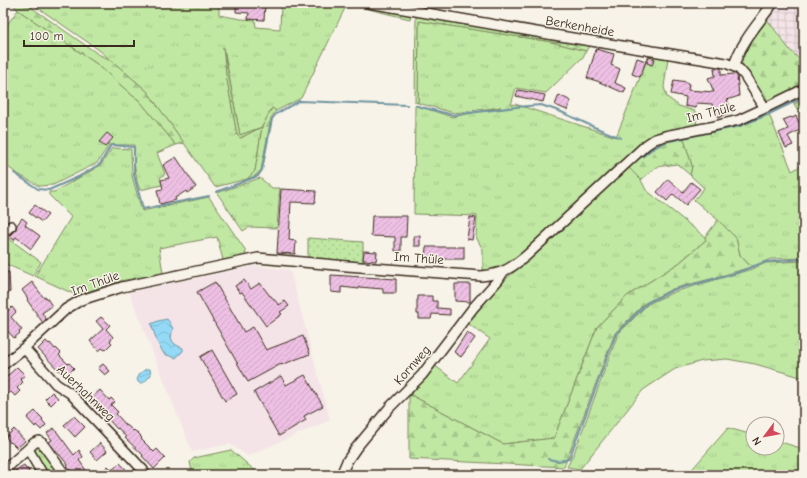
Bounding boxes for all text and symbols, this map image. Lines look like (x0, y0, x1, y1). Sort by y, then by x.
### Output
street label: Berkenheide (545, 13, 616, 39)
scale bar (24, 22, 134, 48)
text: 100 m (30, 29, 63, 43)
street label: Im Thüle (685, 99, 738, 125)
street label: Im Thüle (394, 249, 445, 267)
street label: Im Thüle (69, 267, 121, 299)
street label: Kornweg (391, 342, 433, 388)
street label: Auerhahnweg (54, 362, 118, 424)
north arrow (745, 416, 785, 456)
text: N (750, 435, 764, 448)

